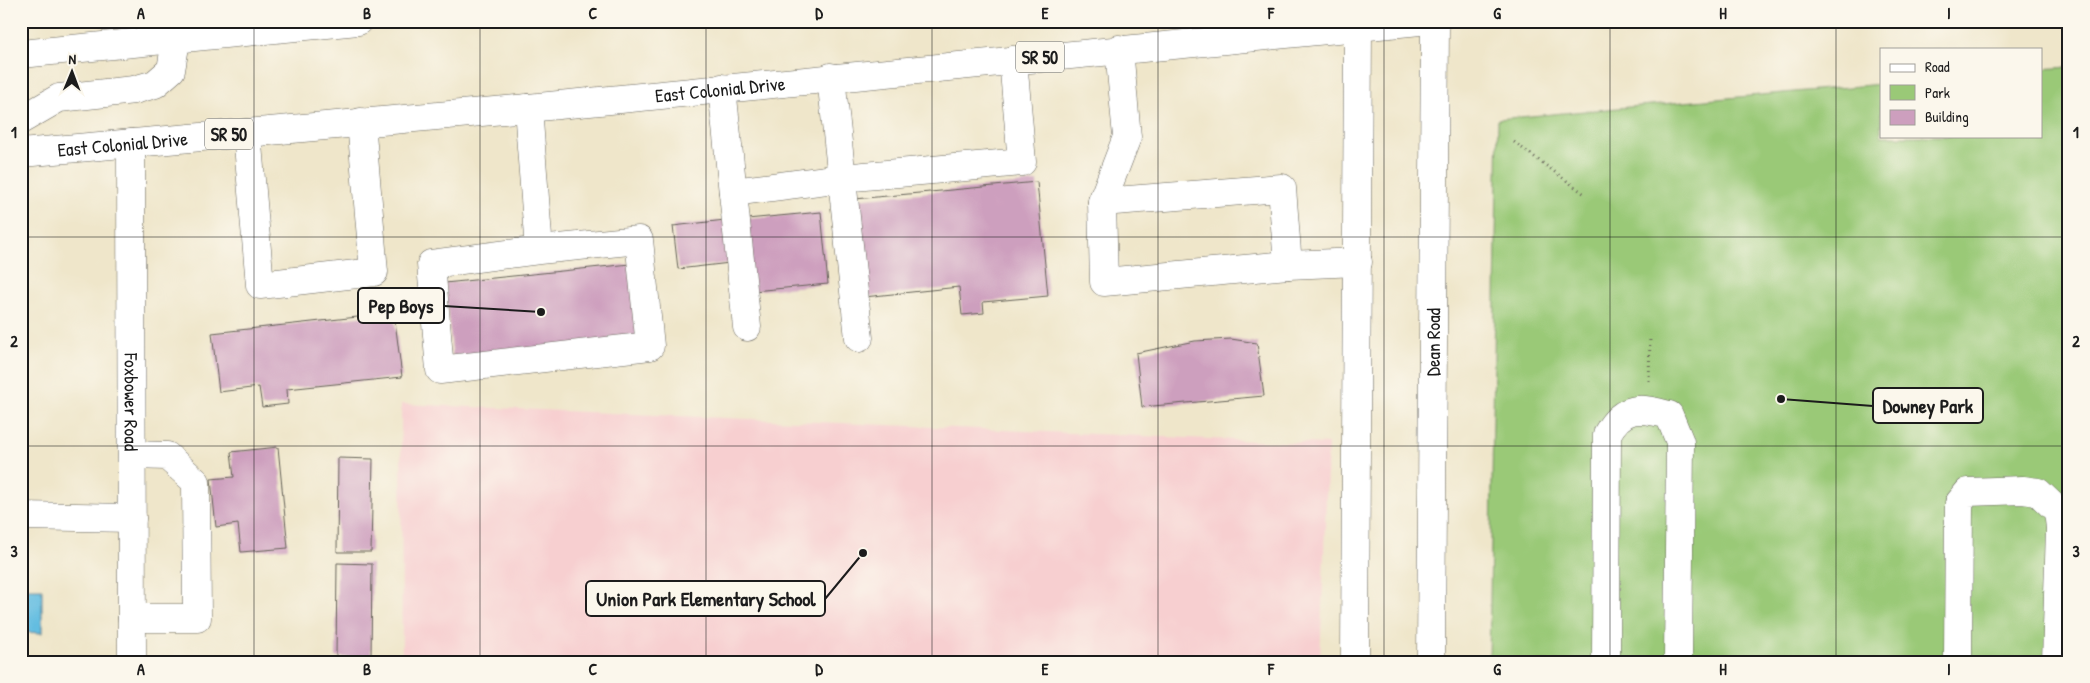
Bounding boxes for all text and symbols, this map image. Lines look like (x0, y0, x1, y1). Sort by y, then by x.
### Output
text: A (137, 2, 145, 24)
text: B (363, 2, 371, 24)
text: C (589, 2, 598, 24)
text: D (815, 2, 823, 24)
text: E (1041, 2, 1049, 24)
text: F (1267, 2, 1275, 24)
text: G (1493, 2, 1501, 24)
text: H (1719, 2, 1727, 24)
text: I (1947, 2, 1951, 24)
road number: SR 50 (1016, 42, 1064, 72)
north arrow (48, 48, 98, 98)
legend (1880, 48, 2042, 138)
text: N (68, 49, 77, 68)
text: Road (1925, 56, 1950, 77)
street label: East Colonial Drive (654, 70, 787, 109)
text: Park (1925, 82, 1950, 103)
text: Building (1925, 106, 1969, 127)
road number: SR 50 (205, 118, 253, 150)
text: 1 (11, 121, 17, 143)
text: 1 (2073, 121, 2079, 143)
street label: East Colonial Drive (56, 125, 189, 163)
callout: Pep Boys (358, 288, 444, 323)
text: Pep Boys (368, 292, 434, 320)
street label: Dean Road (1420, 307, 1446, 376)
text: 2 (10, 330, 18, 352)
text: 2 (2072, 330, 2080, 352)
street label: Foxbower Road (118, 352, 145, 452)
callout: Downey Park (1873, 388, 1983, 423)
text: Downey Park (1883, 392, 1974, 420)
text: 3 (10, 540, 18, 562)
text: 3 (2072, 540, 2080, 562)
callout: Union Park Elementary School (586, 581, 825, 616)
text: Union Park Elementary School (596, 585, 816, 613)
text: A (137, 658, 145, 680)
text: B (363, 658, 371, 680)
text: C (589, 658, 598, 680)
text: D (815, 658, 823, 680)
text: E (1041, 658, 1049, 680)
text: F (1267, 658, 1275, 680)
text: G (1493, 658, 1501, 680)
text: H (1719, 658, 1727, 680)
text: I (1947, 658, 1951, 680)

